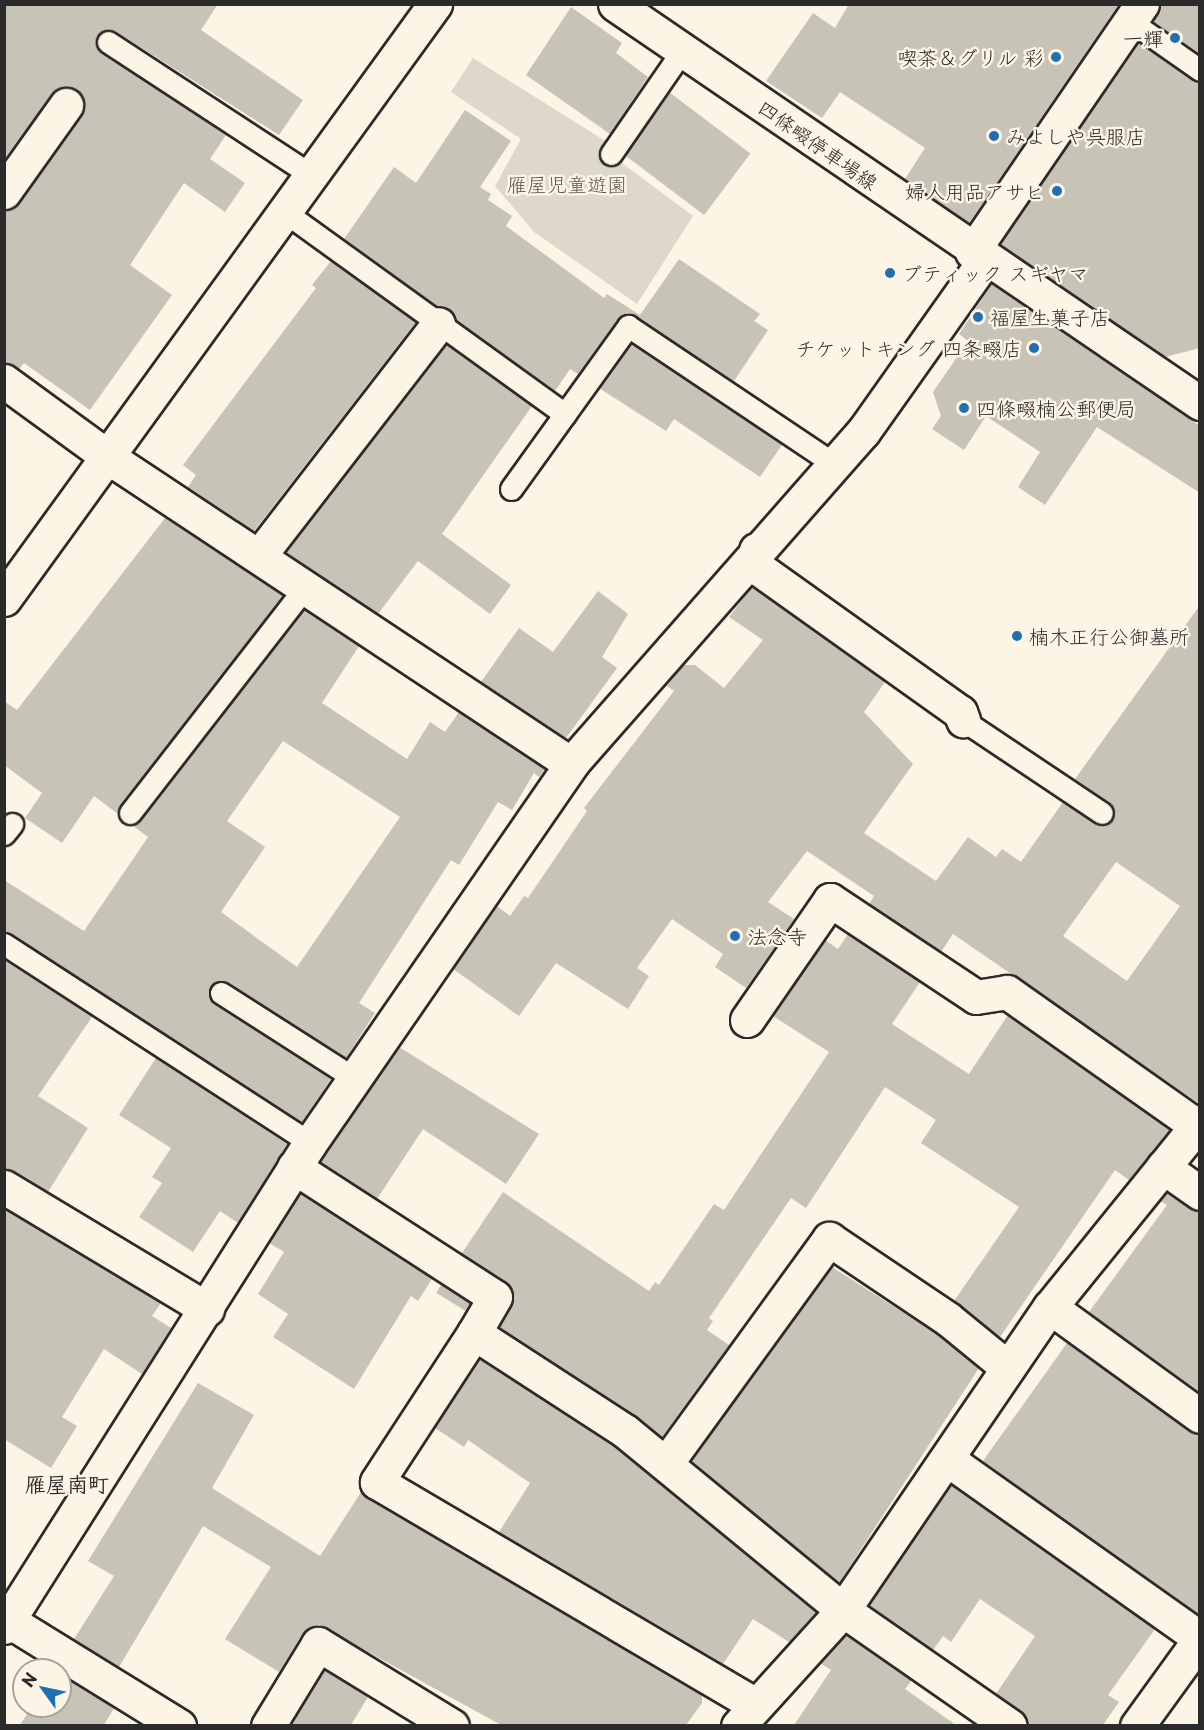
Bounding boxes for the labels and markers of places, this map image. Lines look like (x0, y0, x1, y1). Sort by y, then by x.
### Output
place label: 一輝 (1123, 26, 1163, 50)
marker: 一輝 (1168, 31, 1182, 45)
place label: 喫茶＆グリル 彩 (898, 45, 1044, 69)
marker: 喫茶＆グリル 彩 (1049, 50, 1063, 64)
place label: みよしや呉服店 (1006, 124, 1146, 148)
marker: みよしや呉服店 (987, 129, 1001, 143)
place label: 婦人用品アサヒ (905, 179, 1045, 203)
marker: 婦人用品アサヒ (1050, 184, 1064, 198)
place label: ブティック スギヤマ (902, 261, 1088, 285)
marker: ブティック スギヤマ (883, 266, 897, 280)
place label: 福屋生菓子店 (990, 305, 1110, 329)
marker: 福屋生菓子店 (971, 310, 985, 324)
place label: チケットキング 四条畷店 (796, 336, 1022, 360)
marker: チケットキング 四条畷店 (1027, 341, 1041, 355)
place label: 四條畷楠公郵便局 (976, 396, 1136, 420)
marker: 四條畷楠公郵便局 (957, 401, 971, 415)
place label: 楠木正行公御墓所 (1029, 624, 1189, 648)
marker: 楠木正行公御墓所 (1010, 629, 1024, 643)
place label: 法念寺 (747, 924, 807, 948)
marker: 法念寺 (728, 929, 742, 943)

